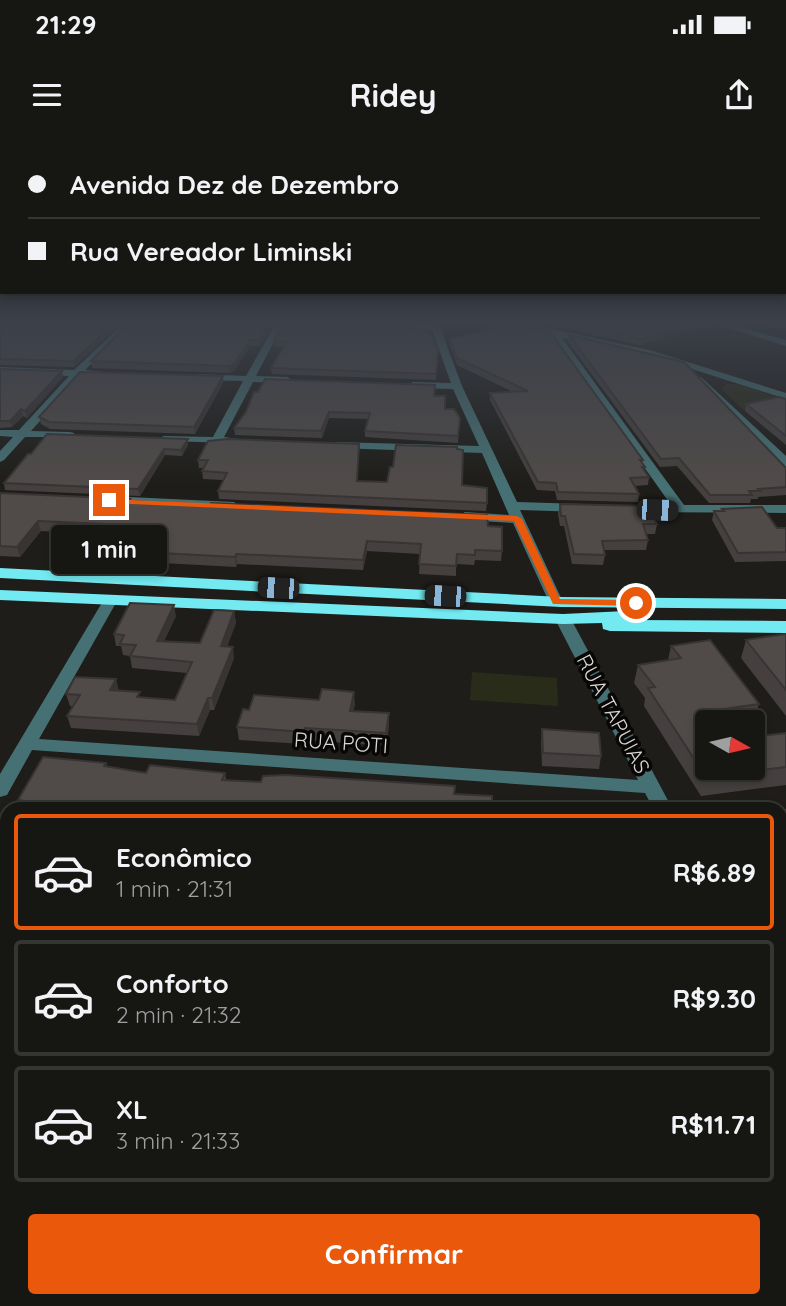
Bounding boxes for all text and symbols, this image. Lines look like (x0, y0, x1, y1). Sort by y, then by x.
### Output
text: 21:29 (35, 8, 97, 41)
text: Ridey (349, 75, 437, 115)
icon: menu (28, 76, 66, 114)
icon: share (720, 76, 758, 114)
text: Avenida Dez de Dezembro (70, 168, 399, 201)
text: Rua Vereador Liminski (70, 235, 352, 268)
route end (93, 484, 125, 516)
car (636, 499, 679, 521)
callout: 1 min (51, 524, 167, 574)
text: 1 min (81, 535, 137, 564)
car (257, 576, 300, 600)
car (424, 584, 467, 608)
route start (620, 587, 652, 619)
street label: RUA TAPUIAS (572, 649, 656, 778)
north arrow (695, 710, 765, 780)
map controls (695, 710, 765, 780)
street label: RUA POTI (293, 726, 389, 758)
icon: car (32, 841, 95, 904)
text: Econômico (116, 841, 252, 874)
text: R$6.89 (673, 856, 756, 889)
text: 1 min · 21:31 (116, 874, 233, 903)
icon: car (32, 967, 95, 1030)
text: Conforto (116, 967, 229, 1000)
text: R$9.30 (672, 982, 756, 1015)
text: 2 min · 21:32 (116, 1000, 242, 1029)
icon: car (32, 1093, 95, 1156)
text: XL (116, 1093, 148, 1126)
text: R$11.71 (670, 1108, 756, 1141)
text: 3 min · 21:33 (116, 1126, 240, 1155)
button: Confirmar (28, 1214, 760, 1294)

